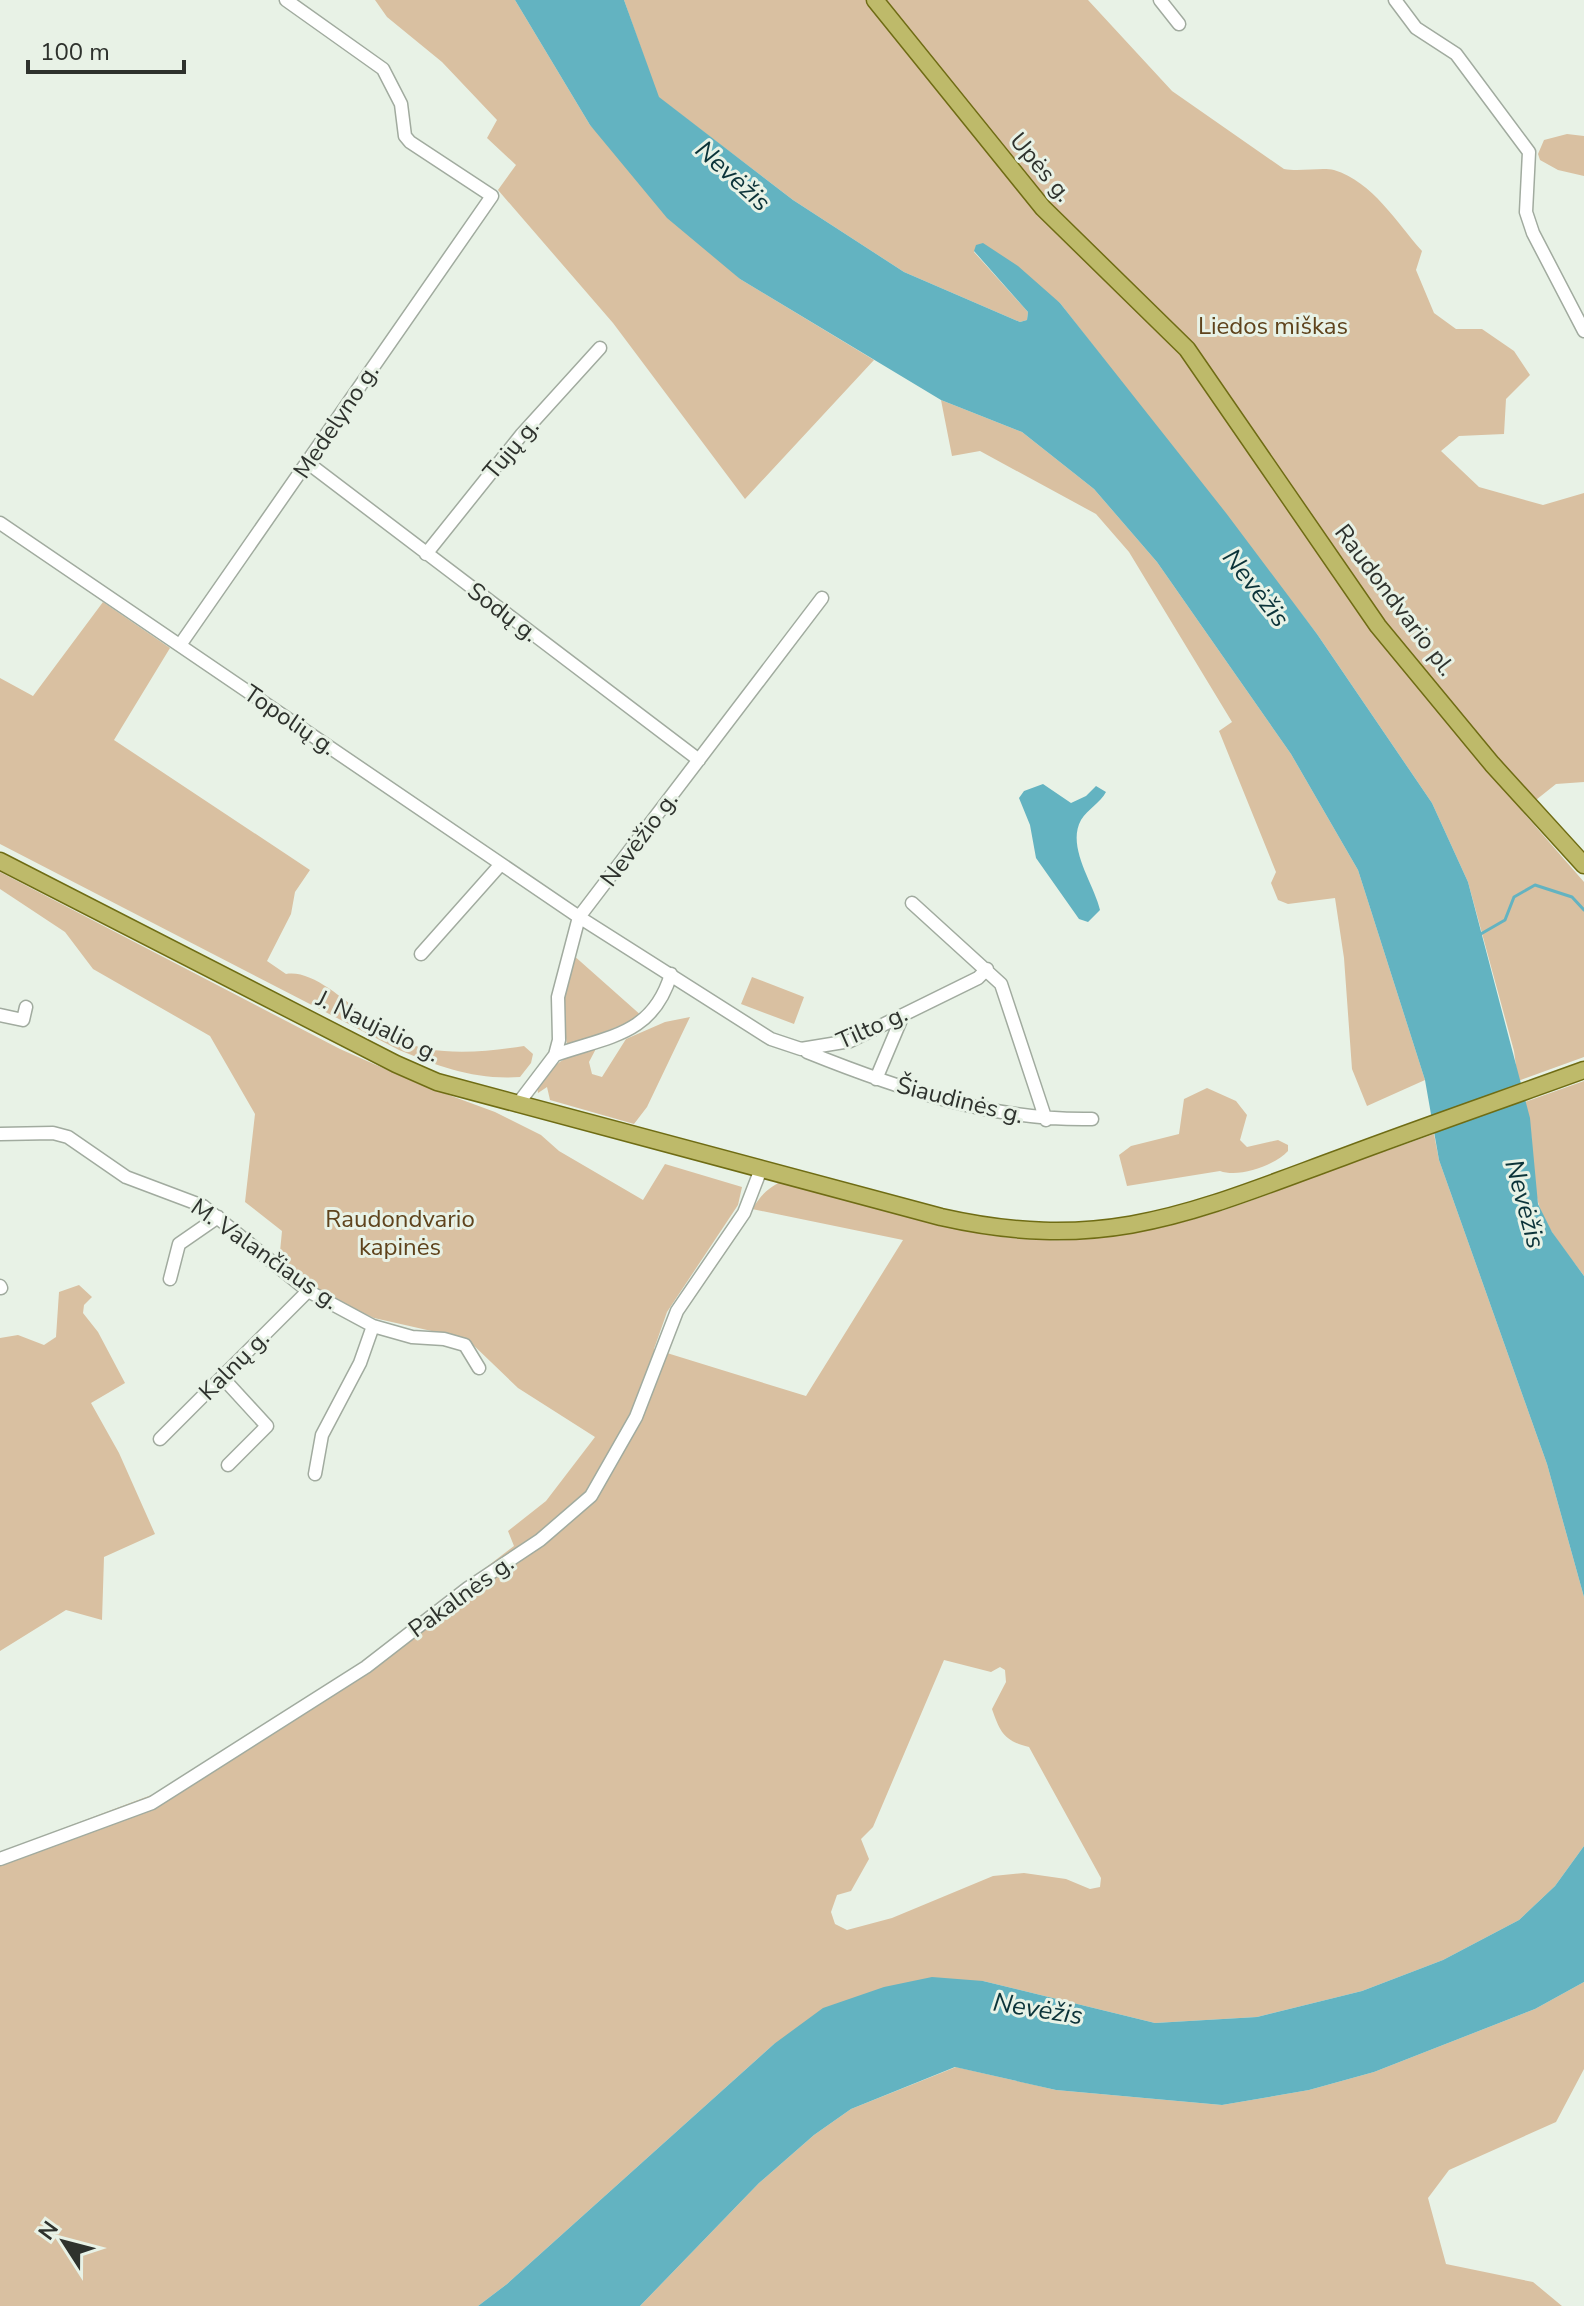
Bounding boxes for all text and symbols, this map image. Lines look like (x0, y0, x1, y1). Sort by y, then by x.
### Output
scale bar (28, 24, 184, 74)
text: 100 m (40, 36, 110, 68)
street label: Upės g. (1003, 126, 1079, 208)
water label: Nevėžis (688, 133, 778, 219)
park label: Liedos miškas (1198, 310, 1348, 342)
street label: Medelyno g. (286, 357, 386, 485)
street label: Tujų g. (476, 412, 546, 486)
street label: Raudondvario pl. (1327, 518, 1463, 682)
water label: Nevėžis (1214, 542, 1298, 634)
street label: Sodų g. (461, 575, 545, 649)
street label: Topolių g. (237, 677, 343, 763)
street label: Nevėžio g. (593, 785, 685, 893)
street label: J. Naujalio g. (310, 982, 445, 1070)
street label: Tilto g. (832, 997, 912, 1057)
street label: Šiaudinės g. (893, 1069, 1027, 1131)
water label: Nevėžis (1496, 1156, 1554, 1252)
street label: M. Valančiaus g. (185, 1191, 345, 1317)
park label: Raudondvario kapinės (325, 1203, 475, 1263)
street label: Kalnų g. (192, 1323, 276, 1407)
street label: Pakalnės g. (402, 1547, 520, 1645)
water label: Nevėžis (991, 1985, 1085, 2033)
north arrow (24, 2202, 104, 2282)
text: N (32, 2215, 66, 2246)

